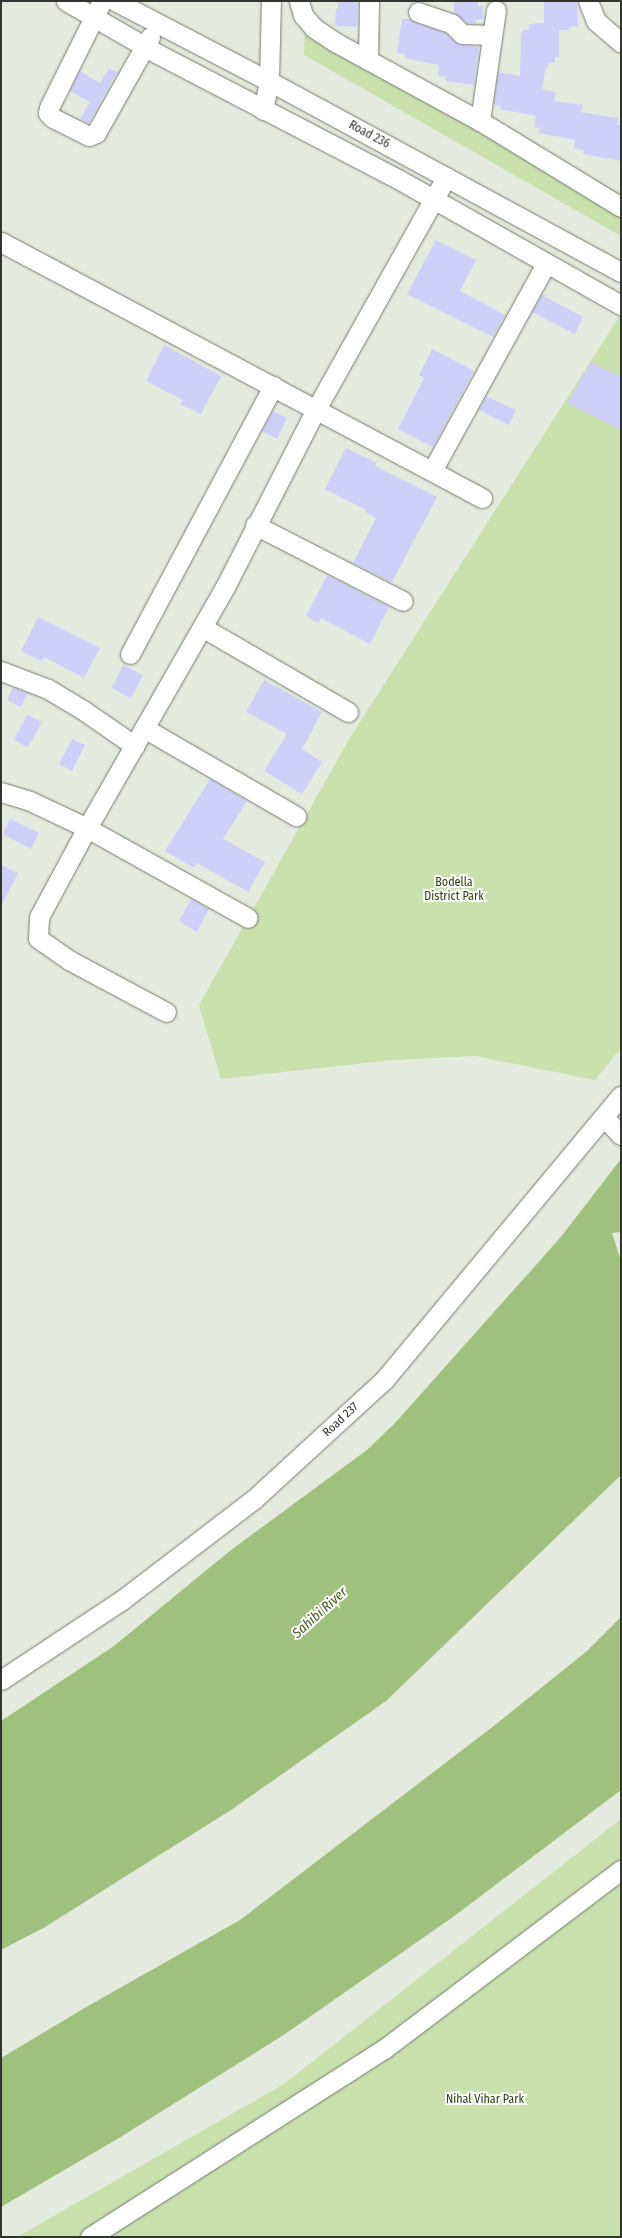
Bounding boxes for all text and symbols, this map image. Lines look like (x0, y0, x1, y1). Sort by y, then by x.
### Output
street label: Road 236 (346, 118, 392, 152)
park label: Bodella District Park (424, 876, 484, 904)
street label: Road 237 (320, 1400, 362, 1440)
water label: Sahibi River (289, 1584, 351, 1642)
park label: Nihal Vihar Park (446, 2093, 524, 2107)

